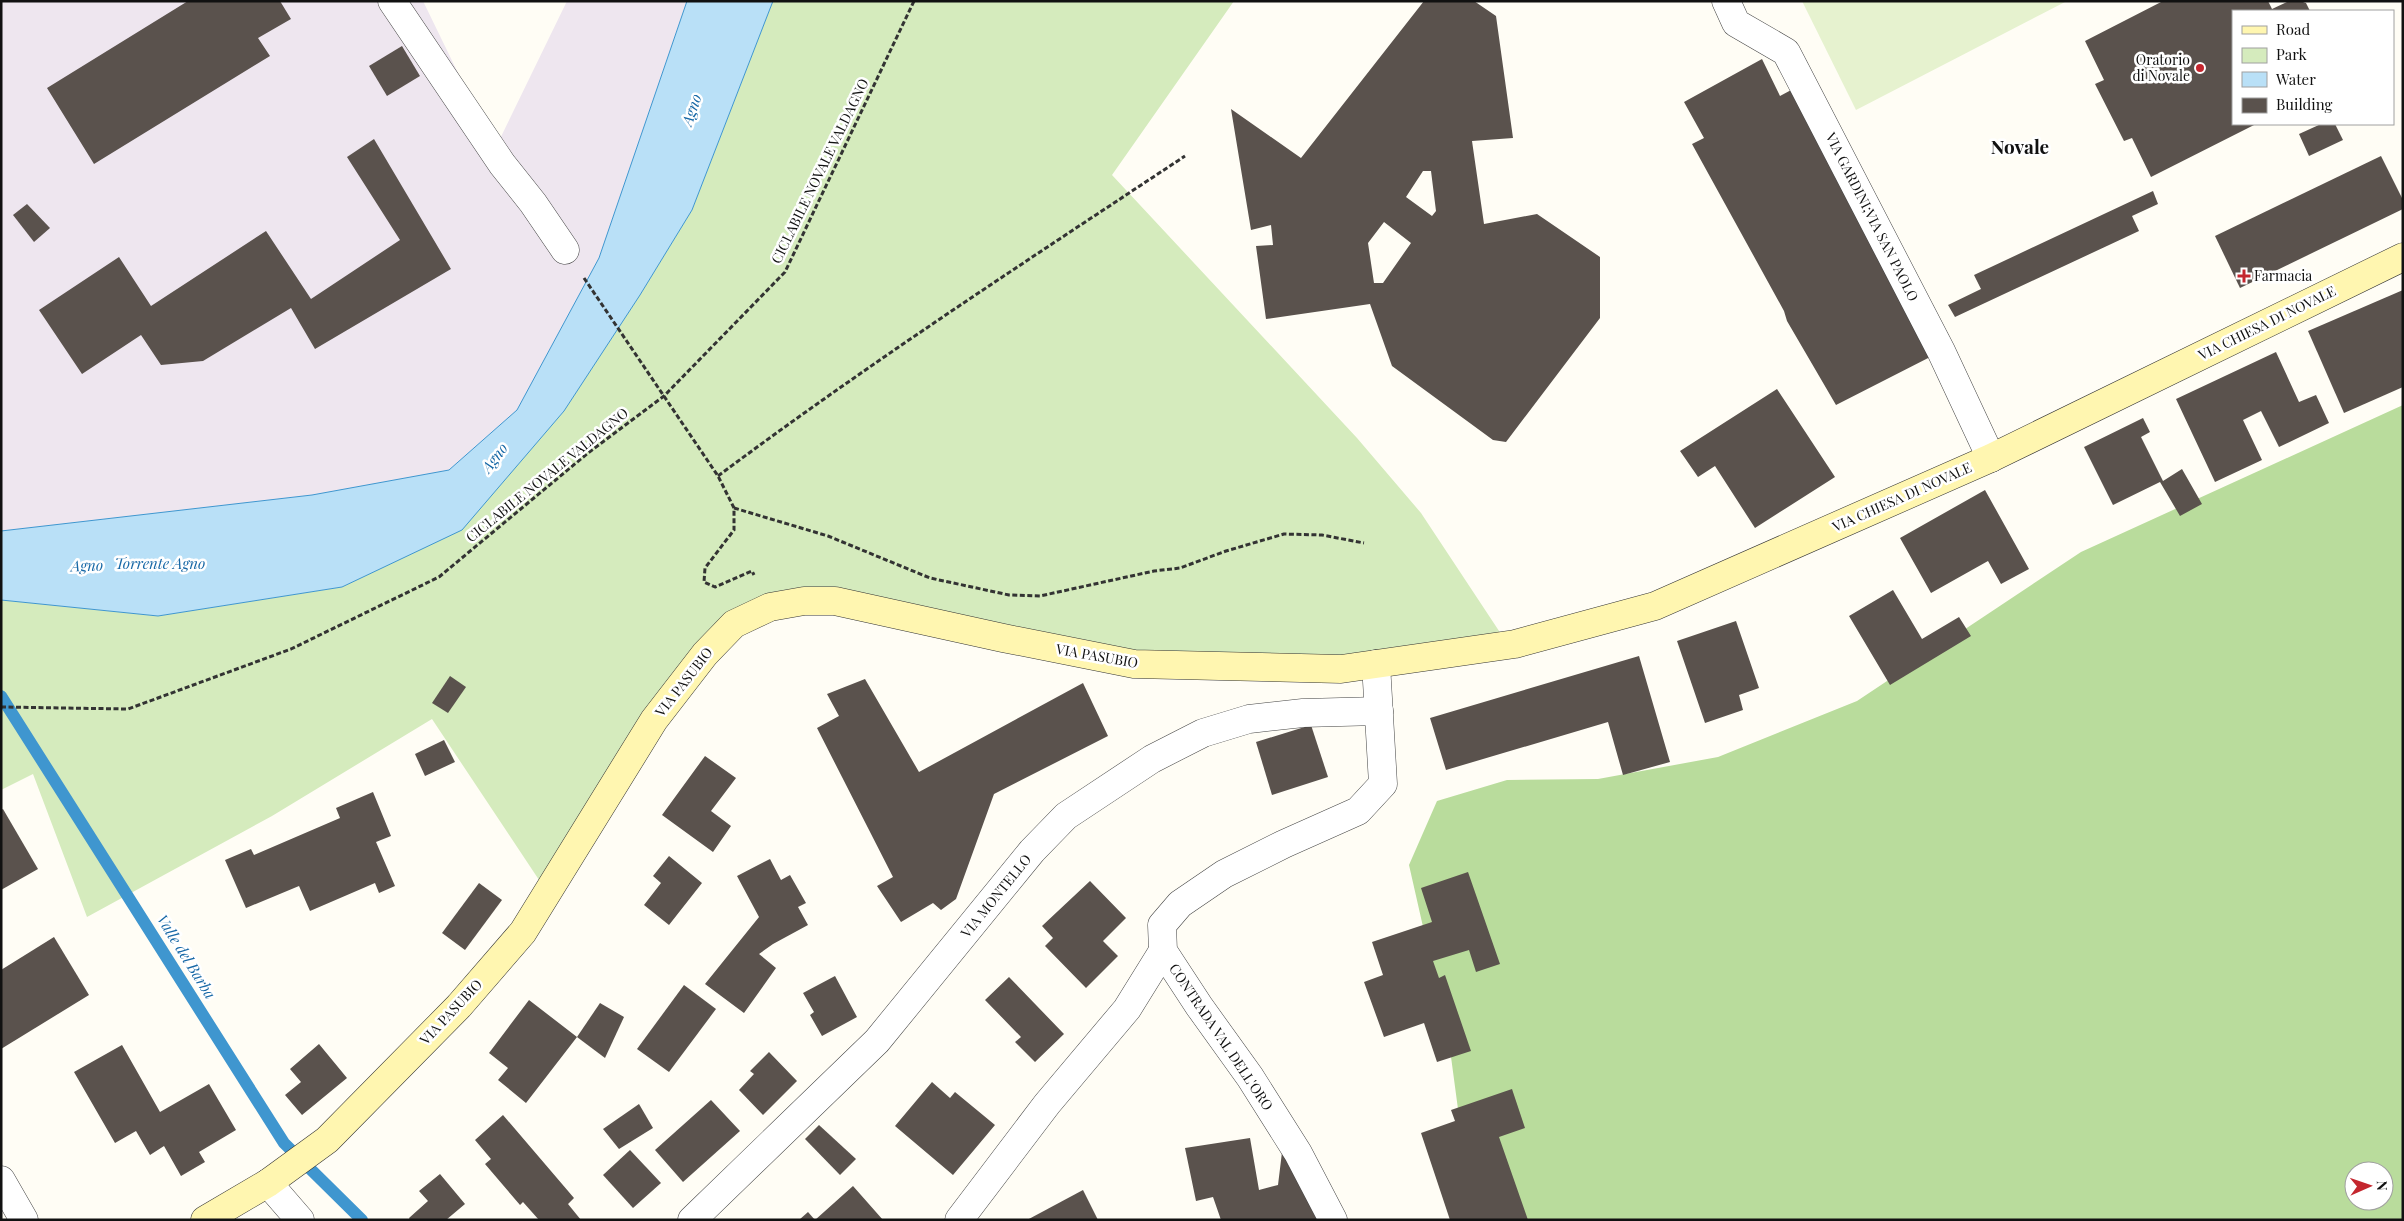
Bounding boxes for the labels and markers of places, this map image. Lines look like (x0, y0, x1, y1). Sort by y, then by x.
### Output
place label: Oratorio di Novale (2132, 50, 2190, 85)
marker: Oratorio di Novale (2194, 62, 2206, 74)
place label: Farmacia (2254, 266, 2312, 285)
marker: Farmacia (2238, 270, 2250, 282)

